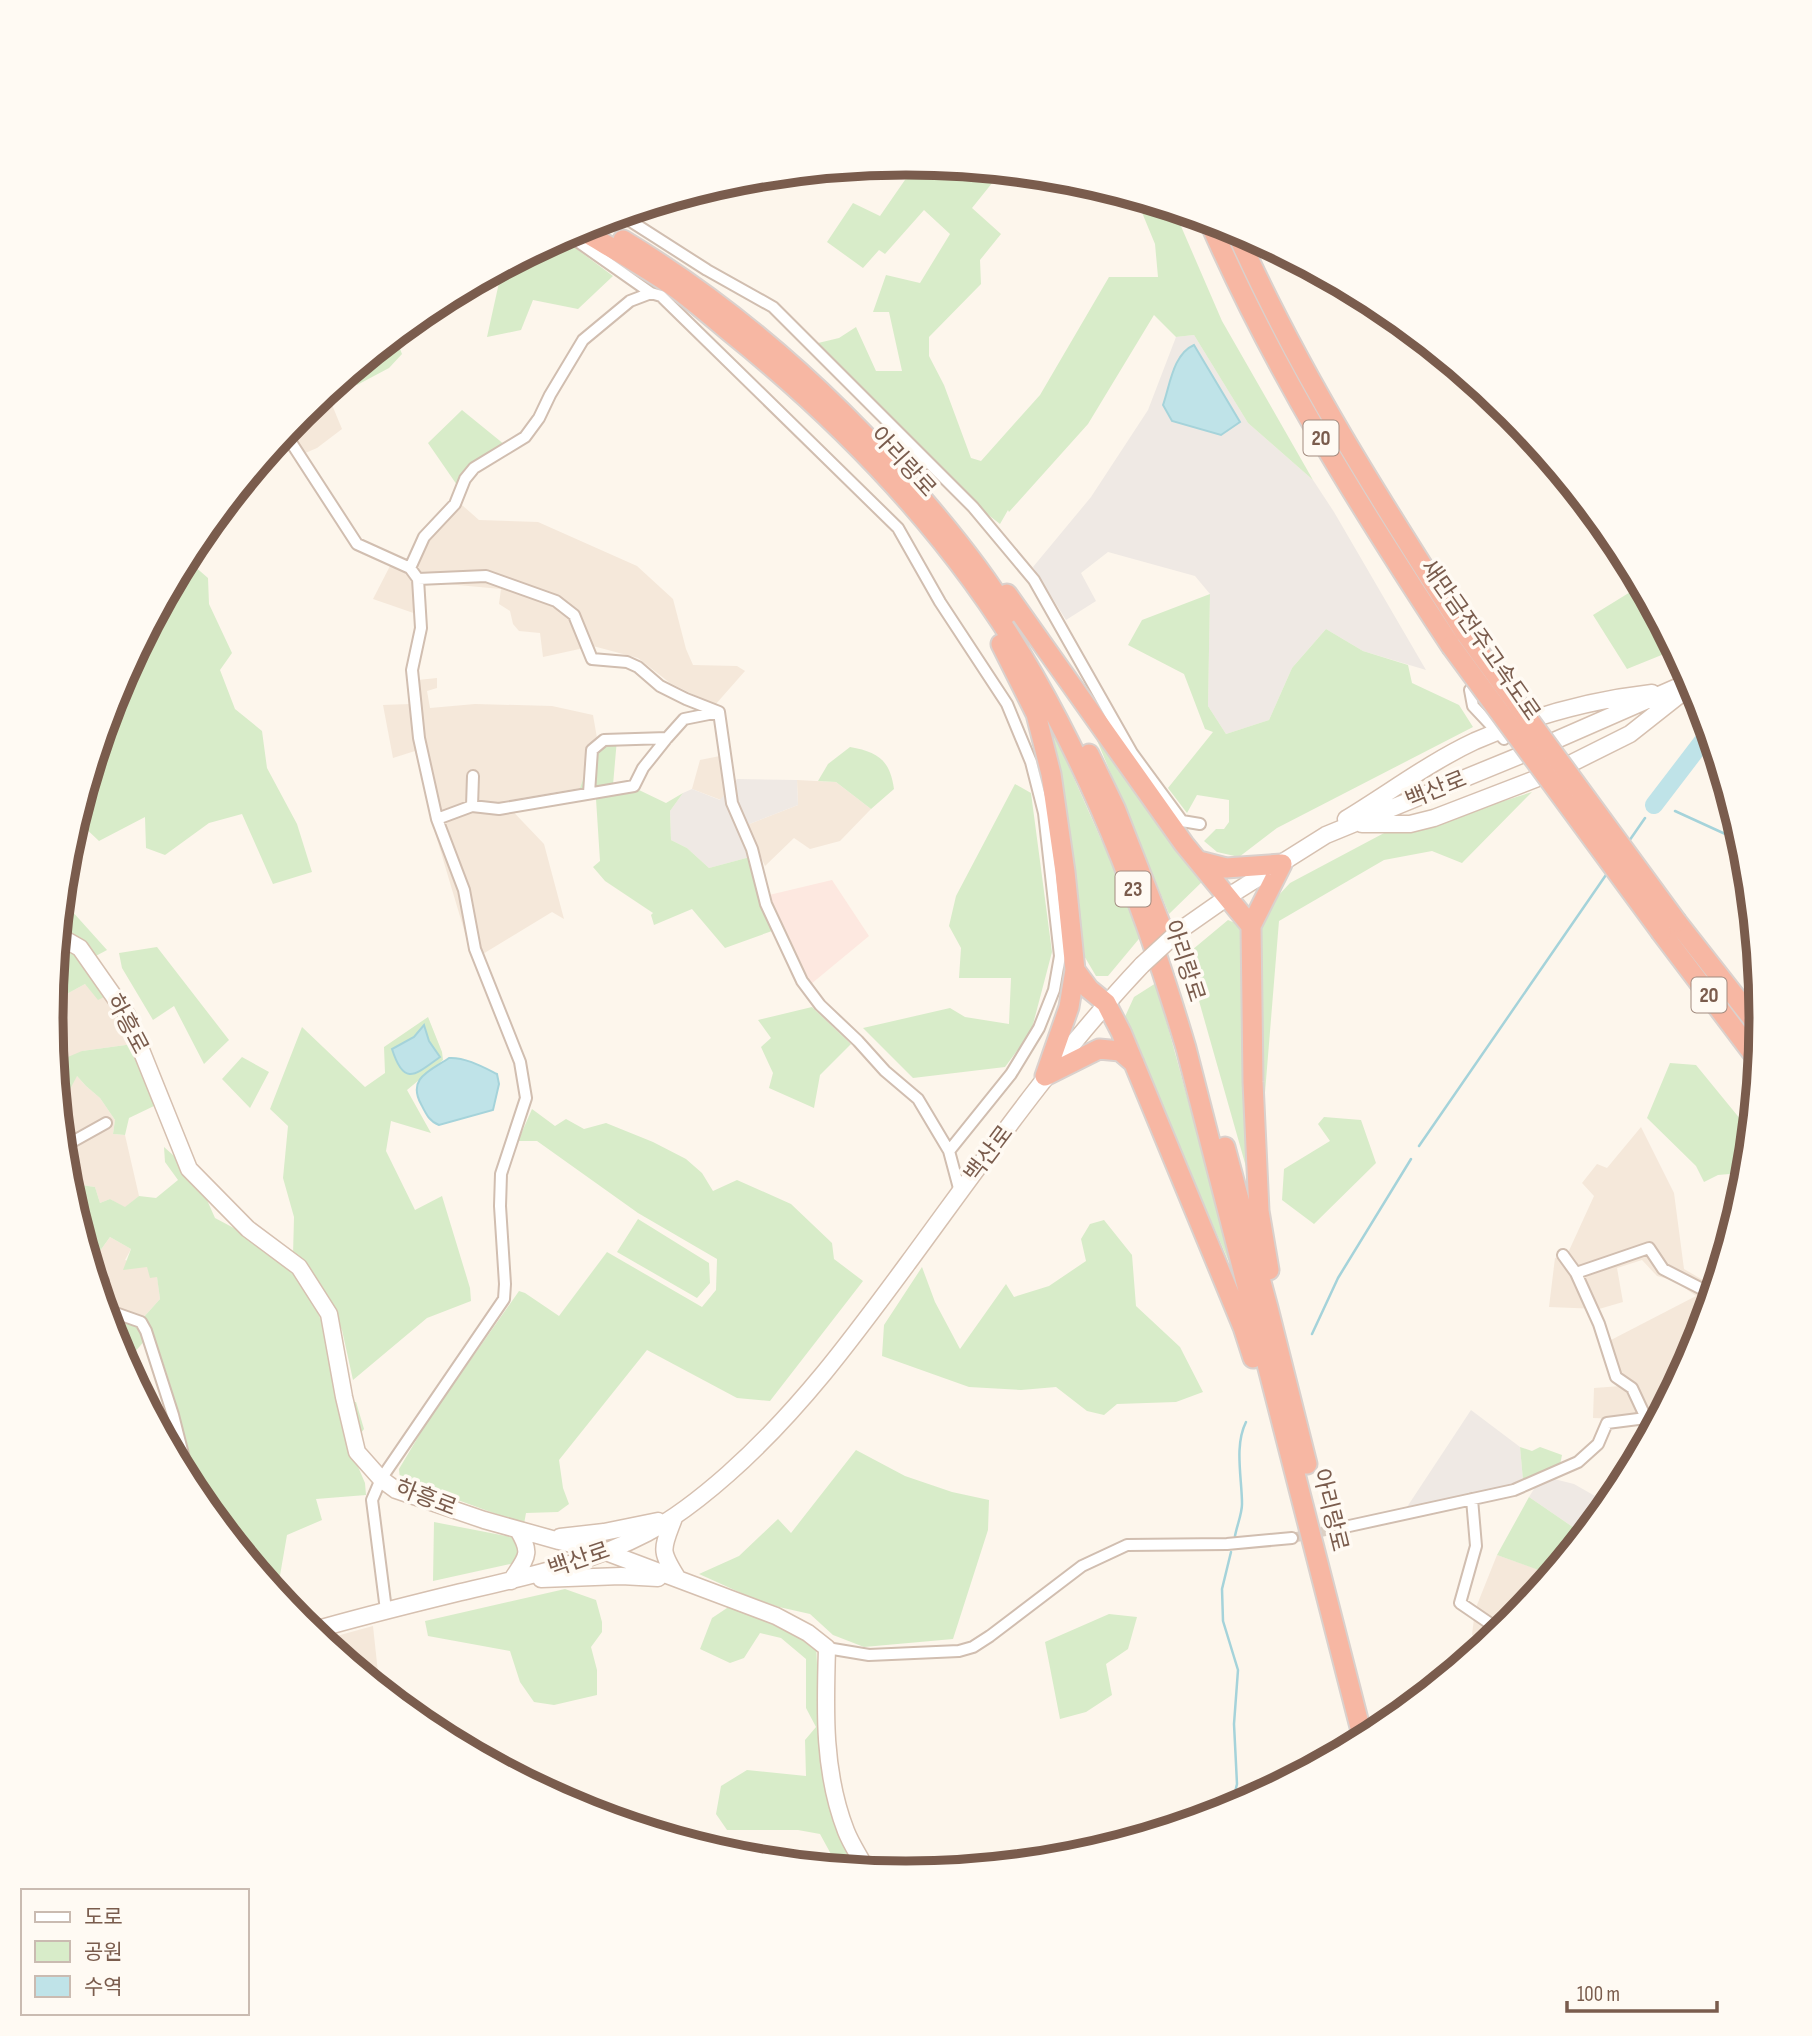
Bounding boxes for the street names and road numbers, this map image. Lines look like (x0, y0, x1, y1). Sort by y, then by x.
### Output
road number: 20 (1304, 420, 1338, 456)
street label: 아리랑로 (864, 421, 942, 503)
street label: 새만금전주고속도로 (1414, 554, 1546, 726)
street label: 백산로 (1401, 765, 1471, 815)
road number: 23 (1116, 872, 1150, 906)
street label: 아리랑로 (1158, 916, 1210, 1006)
road number: 20 (1692, 978, 1726, 1012)
street label: 하흥로 (100, 989, 154, 1059)
street label: 백산로 (959, 1120, 1019, 1188)
street label: 아리랑로 (1306, 1466, 1354, 1554)
street label: 하흥로 (391, 1474, 461, 1522)
street label: 백산로 (544, 1536, 614, 1584)

